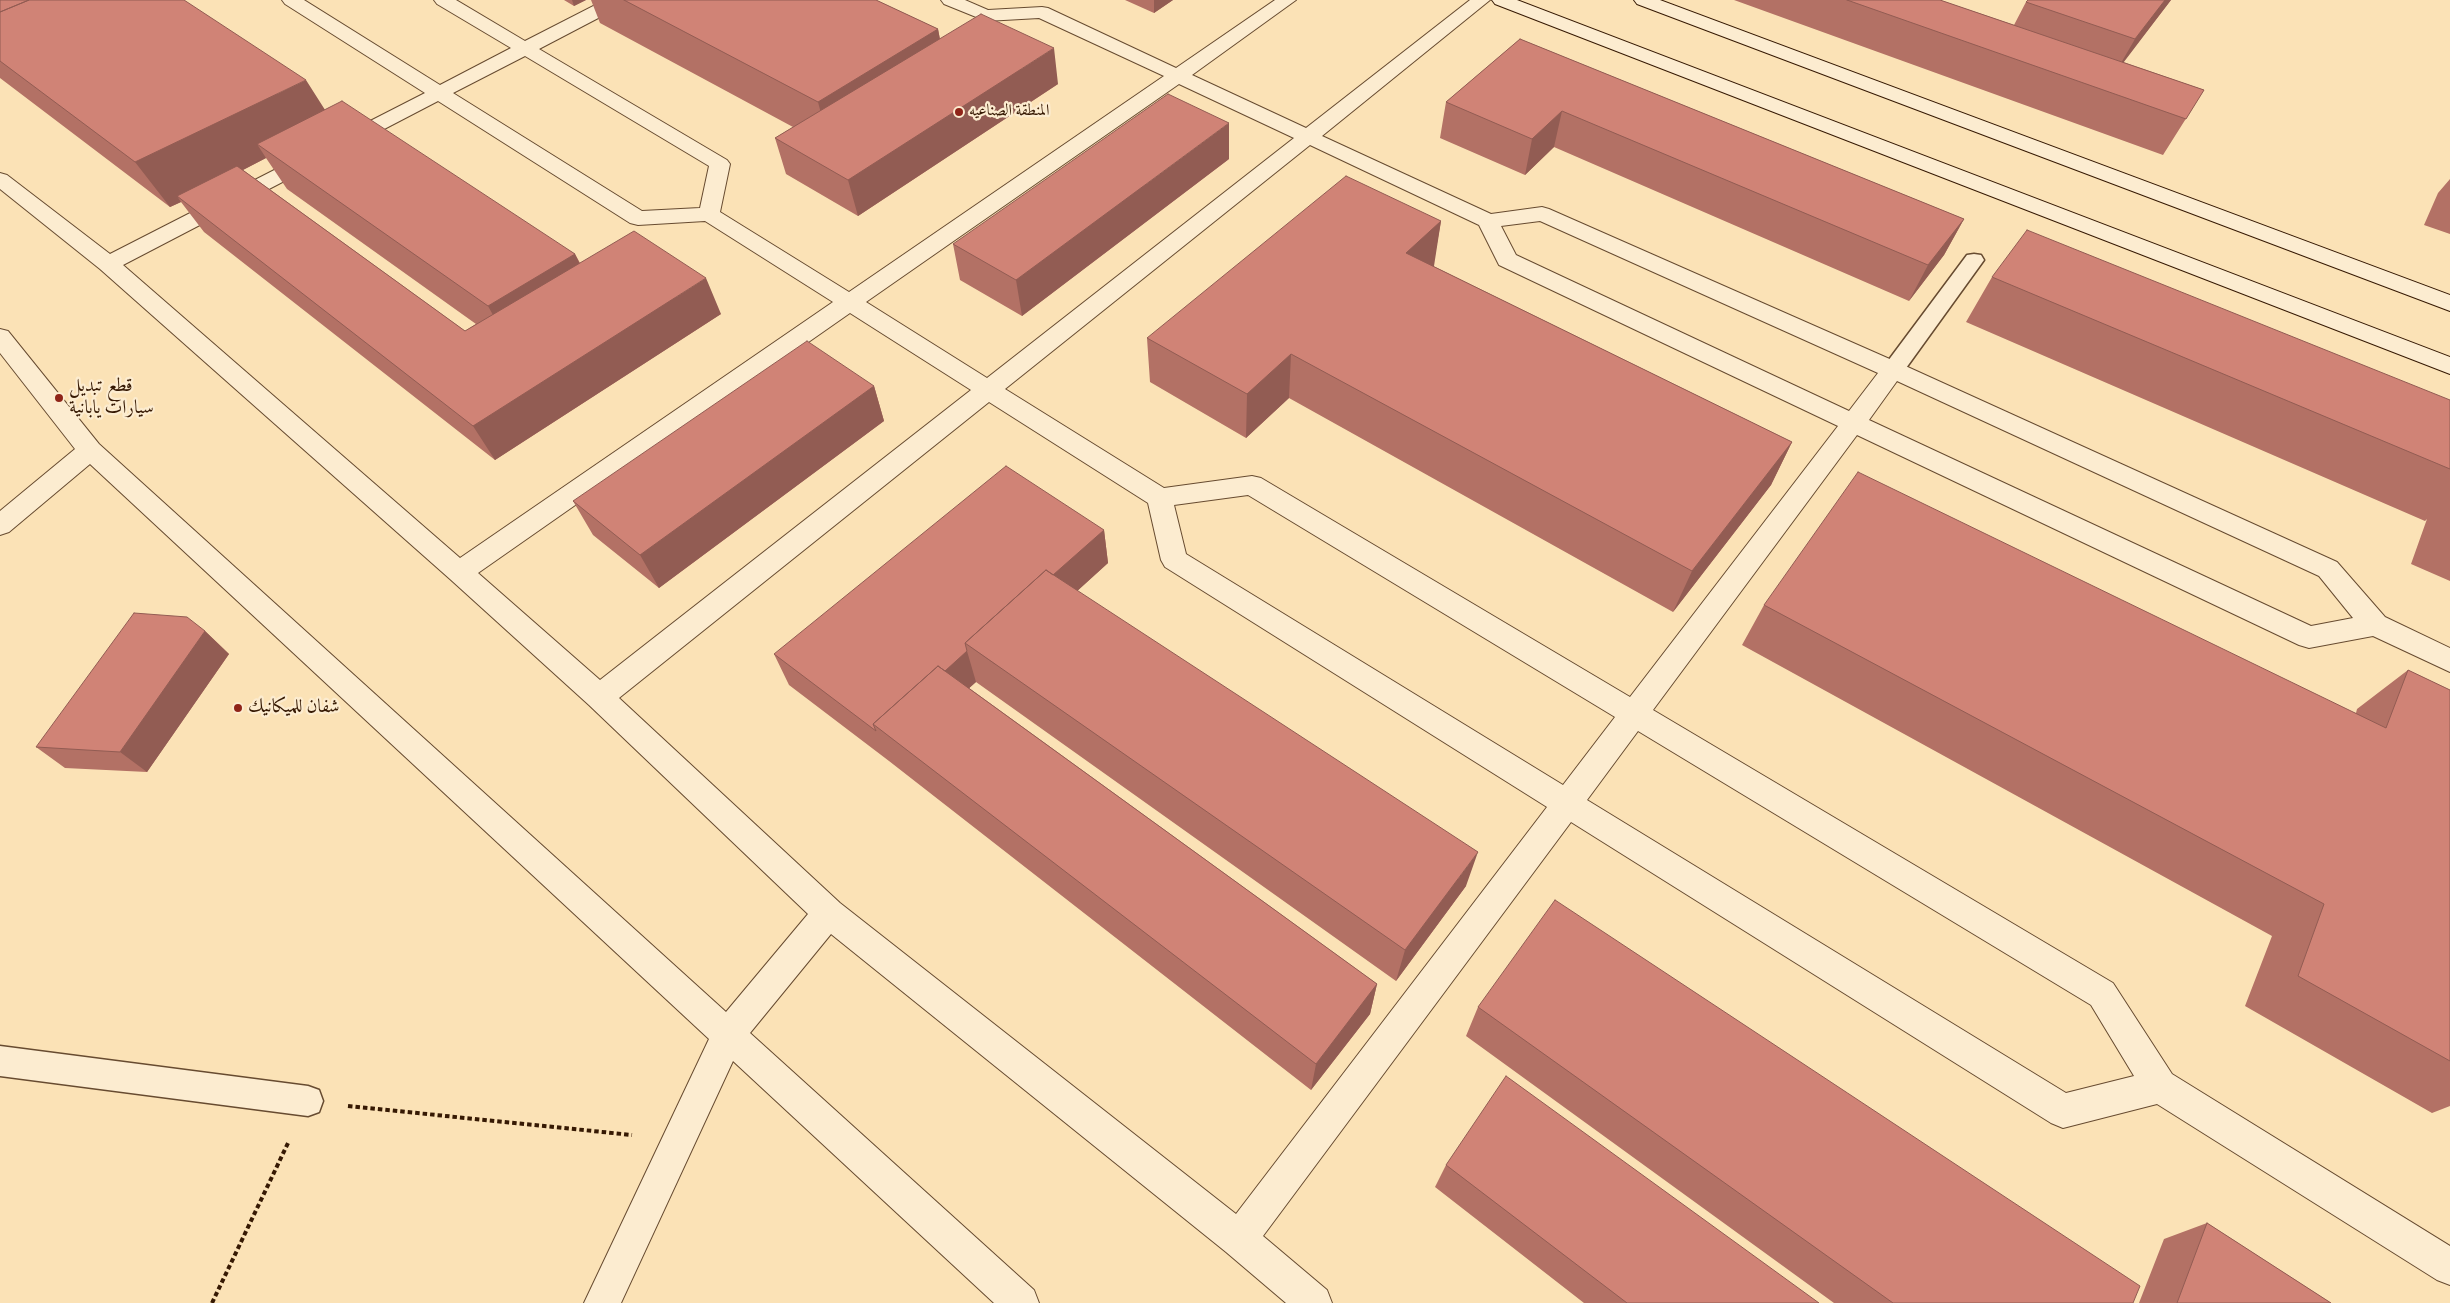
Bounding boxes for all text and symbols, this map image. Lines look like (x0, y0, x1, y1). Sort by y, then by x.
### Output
place label: المنطقة الصناعيه (969, 102, 1049, 122)
marker: المنطقة الصناعيه (953, 106, 965, 118)
place label: قطع تبديل سيارات يابانية (69, 376, 154, 420)
marker: قطع تبديل سيارات يابانية (53, 392, 65, 404)
place label: شفان للميكانيك (248, 697, 340, 719)
marker: شفان للميكانيك (232, 702, 244, 714)

